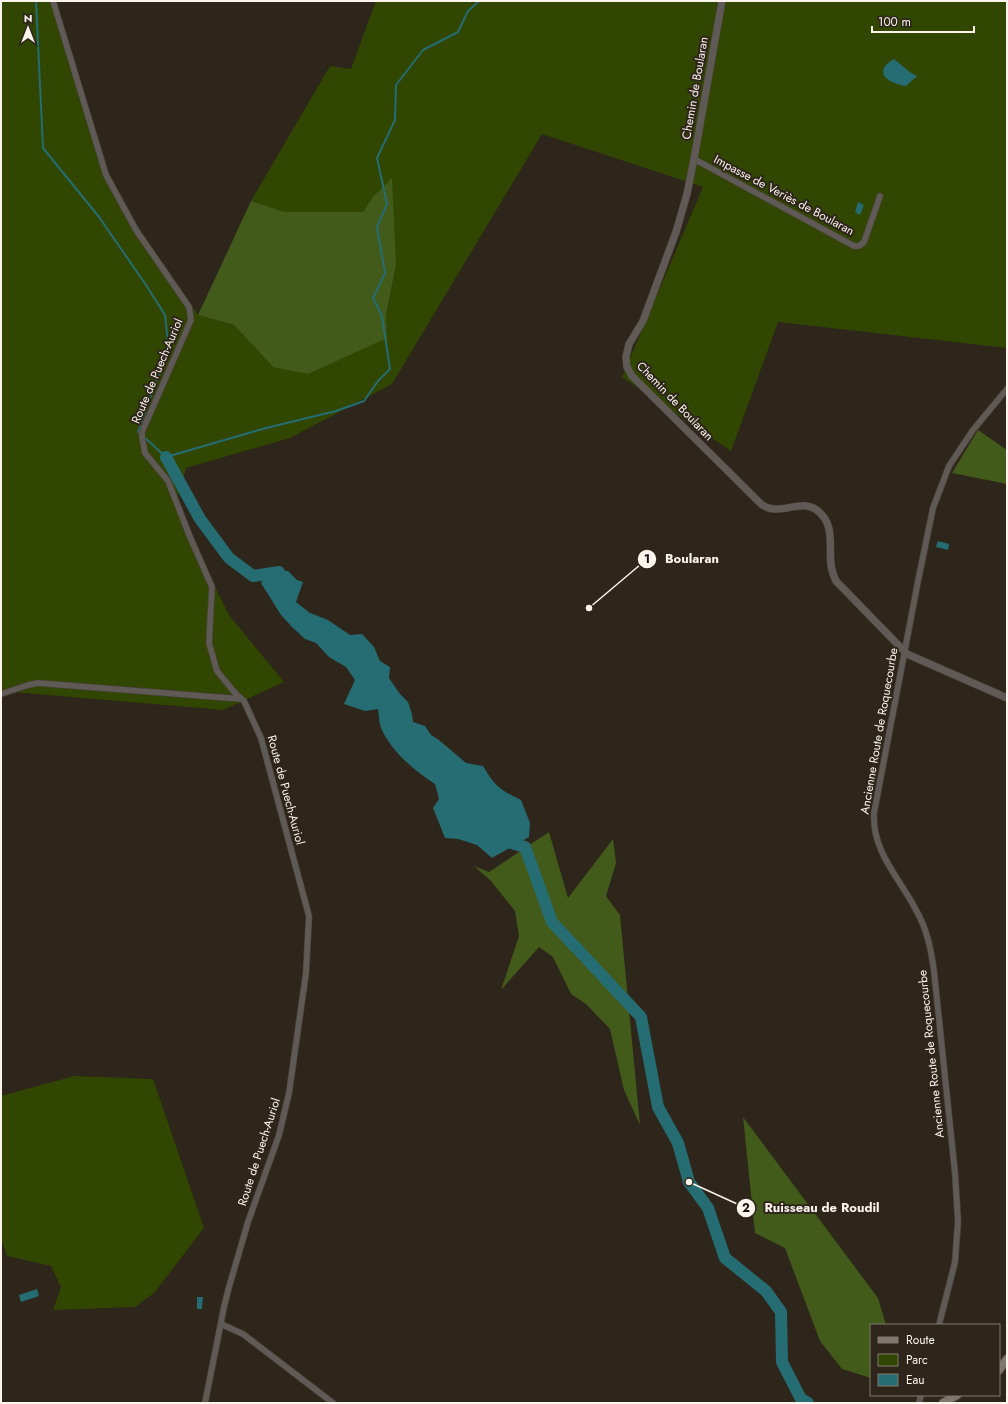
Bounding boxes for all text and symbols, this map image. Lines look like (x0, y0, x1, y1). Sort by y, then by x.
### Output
north arrow (8, 8, 48, 48)
scale bar (872, 8, 974, 34)
text: N (24, 10, 32, 26)
text: 100 m (878, 13, 911, 31)
street label: Chemin de Boularan (677, 35, 713, 141)
street label: Impasse de Veriès de Boularan (711, 150, 857, 240)
street label: Route de Puech-Auriol (127, 316, 187, 426)
street label: Chemin de Boularan (632, 357, 718, 445)
callout: Boularan (637, 546, 727, 571)
text: Boularan (665, 549, 719, 568)
text: 1 (644, 550, 650, 568)
street label: Ancienne Route de Roquecourbe (855, 646, 903, 816)
street label: Route de Puech-Auriol (263, 733, 309, 847)
street label: Ancienne Route de Roquecourbe (913, 969, 949, 1139)
street label: Route de Puech-Auriol (233, 1096, 285, 1208)
callout: Ruisseau de Roudil (736, 1195, 887, 1220)
text: Ruisseau de Roudil (764, 1198, 880, 1217)
text: 2 (742, 1199, 750, 1217)
legend (870, 1324, 1000, 1396)
text: Route (906, 1331, 935, 1349)
text: Parc (906, 1351, 928, 1369)
text: Eau (906, 1371, 925, 1389)

